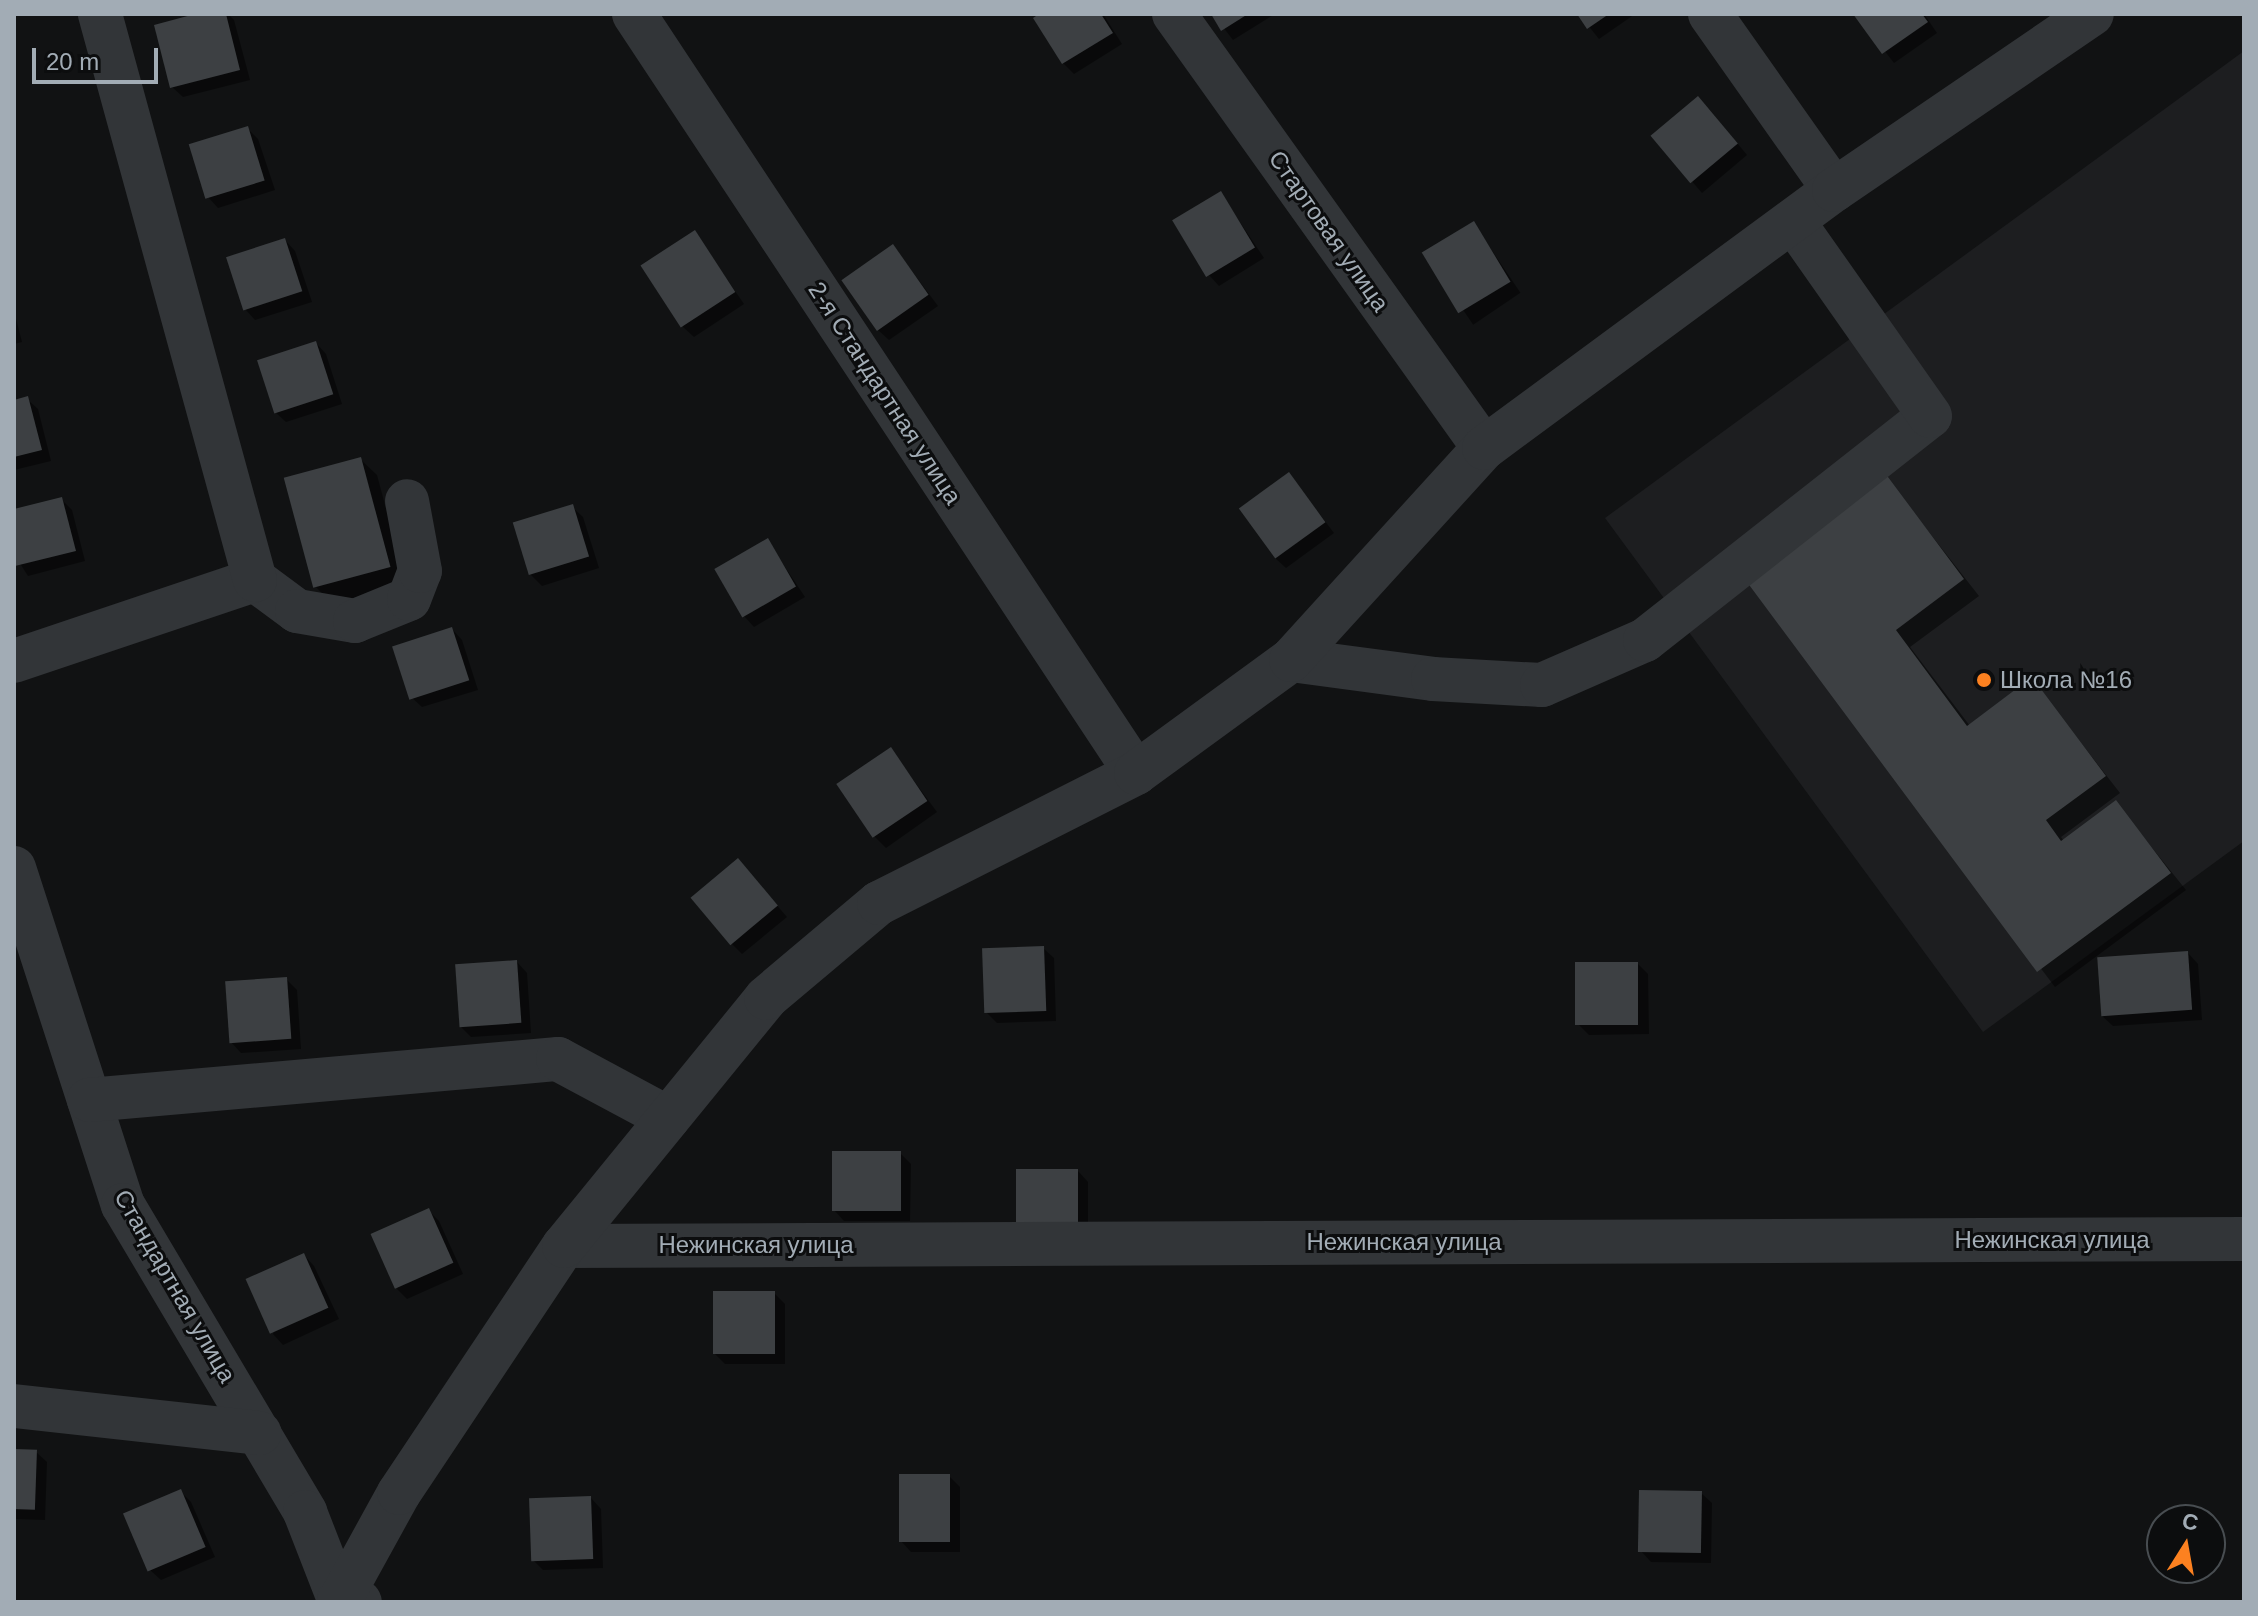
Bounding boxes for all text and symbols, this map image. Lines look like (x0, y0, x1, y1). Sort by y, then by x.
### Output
scale bar (36, 32, 162, 82)
text: 20 m (46, 48, 99, 75)
street label: Стартовая улица (1263, 145, 1395, 317)
street label: 2-я Стандартная улица (802, 277, 968, 509)
place label: Школа №16 (2000, 666, 2132, 694)
marker: Школа №16 (1975, 671, 1993, 689)
street label: Стандартная улица (108, 1184, 242, 1388)
street label: Нежинская улица (1954, 1226, 2150, 1254)
street label: Нежинская улица (1306, 1228, 1502, 1256)
street label: Нежинская улица (658, 1231, 854, 1259)
north arrow (2146, 1504, 2226, 1584)
text: С (2180, 1508, 2200, 1536)

